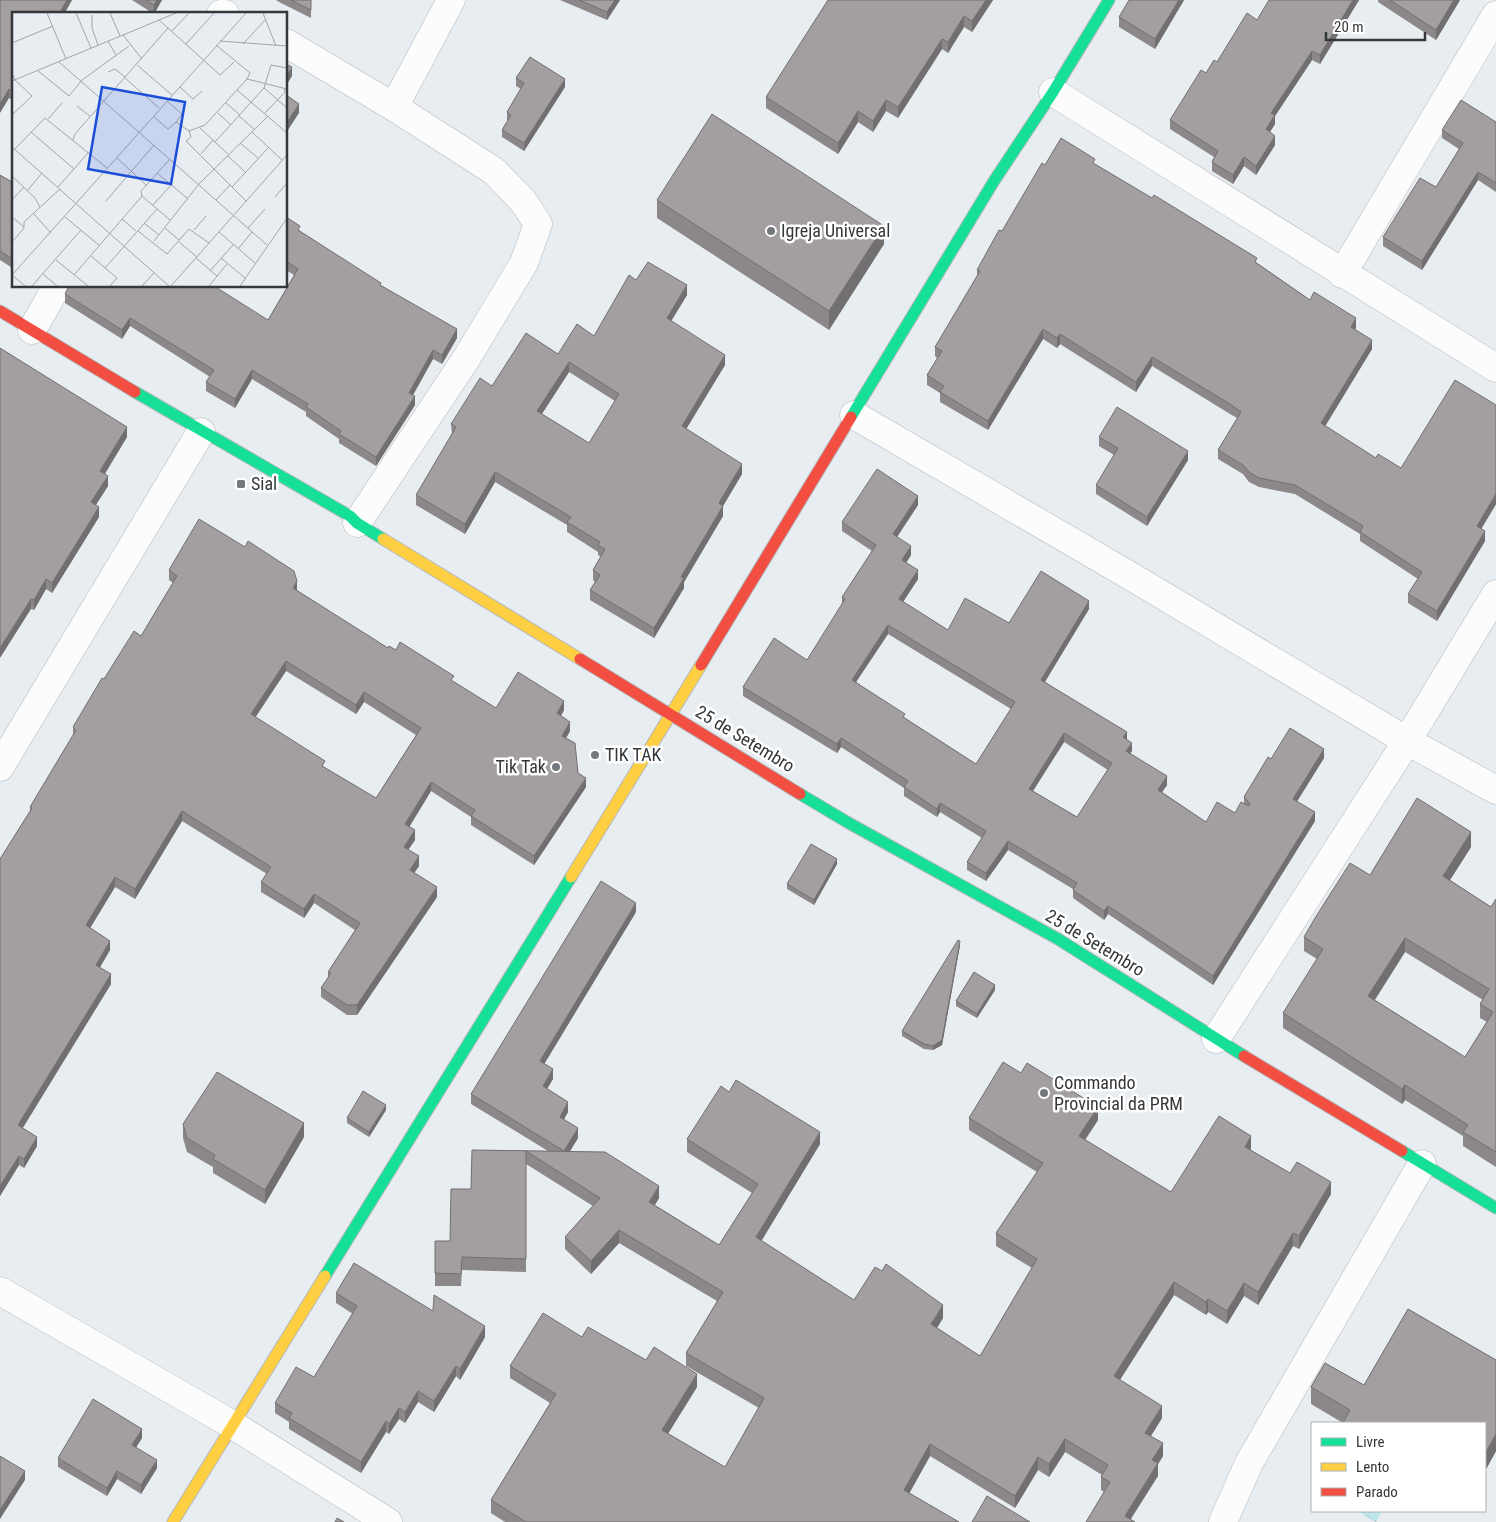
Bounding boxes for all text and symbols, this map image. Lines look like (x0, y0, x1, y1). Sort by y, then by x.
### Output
scale bar (1326, 10, 1425, 42)
inset map (12, 12, 288, 288)
text: 20 m (1334, 18, 1364, 36)
place label: Igreja Universal (781, 220, 890, 241)
marker: Igreja Universal (765, 225, 777, 237)
place label: Sial (251, 473, 277, 494)
marker: Sial (235, 478, 247, 490)
street label: 25 de Setembro (692, 701, 799, 776)
place label: TIK TAK (605, 744, 662, 765)
marker: TIK TAK (589, 749, 601, 761)
place label: Tik Tak (495, 756, 546, 777)
marker: Tik Tak (550, 761, 562, 773)
street label: 25 de Setembro (1042, 905, 1149, 980)
place label: Commando Provincial da PRM (1054, 1072, 1183, 1114)
marker: Commando Provincial da PRM (1038, 1087, 1050, 1099)
legend (1311, 1422, 1486, 1512)
text: Livre (1356, 1433, 1384, 1451)
text: Lento (1356, 1458, 1389, 1476)
text: Parado (1356, 1483, 1398, 1501)

